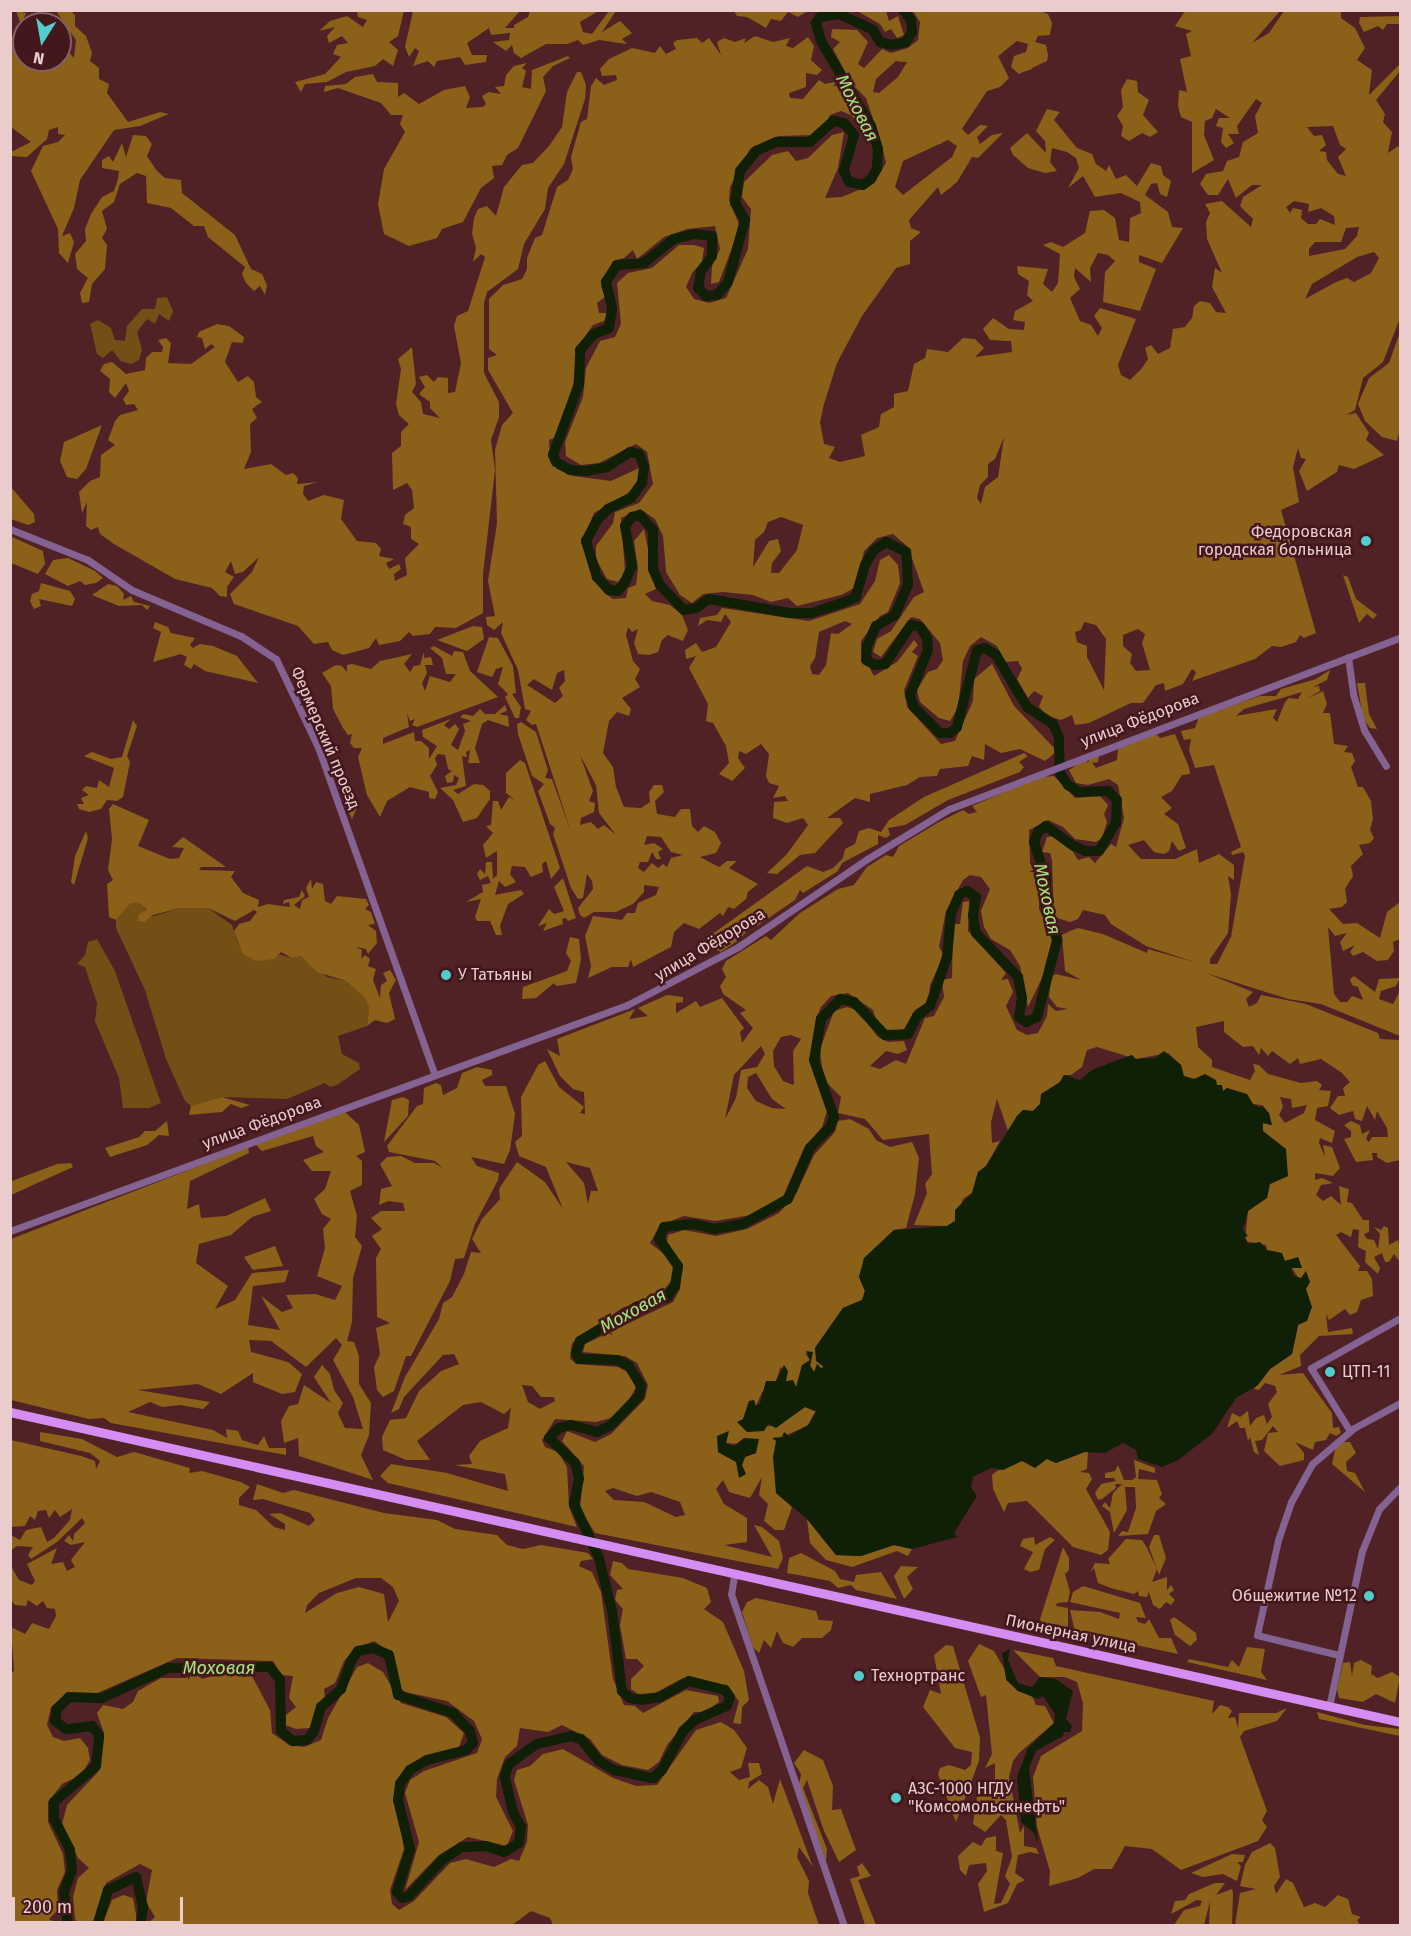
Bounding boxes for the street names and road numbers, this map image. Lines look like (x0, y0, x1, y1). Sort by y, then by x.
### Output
street label: Фермерский проезд (286, 664, 364, 812)
street label: улица Фёдорова (1078, 689, 1202, 751)
street label: улица Фёдорова (651, 905, 769, 985)
street label: улица Фёдорова (200, 1093, 324, 1153)
street label: Пионерная улица (1004, 1611, 1138, 1657)

